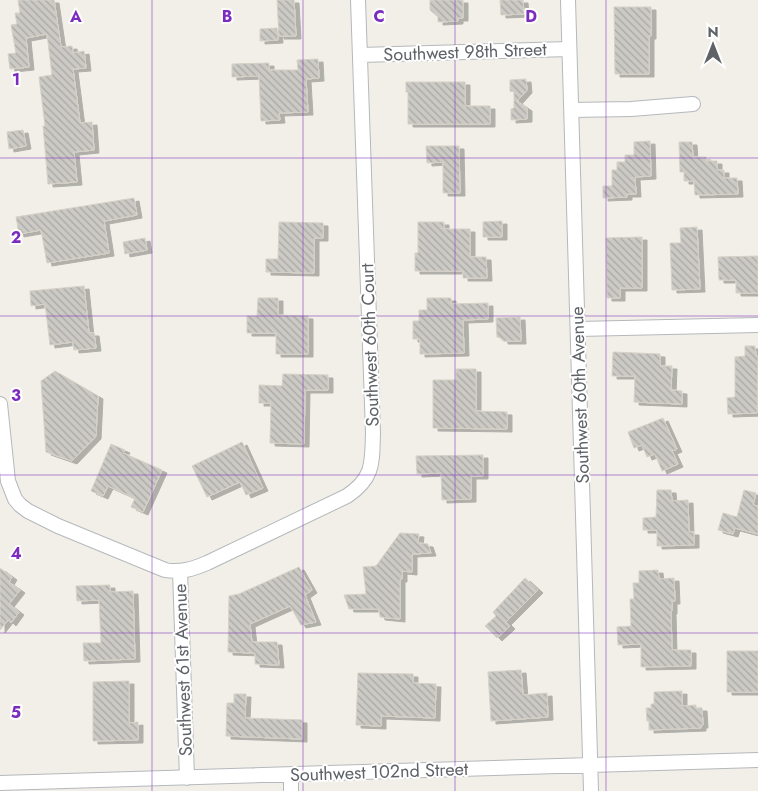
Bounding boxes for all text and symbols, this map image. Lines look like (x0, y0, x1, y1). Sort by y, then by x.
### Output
text: A (69, 5, 82, 28)
text: B (222, 5, 232, 28)
text: C (373, 5, 385, 28)
text: D (525, 5, 537, 28)
north arrow (688, 20, 738, 70)
text: N (707, 22, 719, 42)
street label: Southwest 98th Street (383, 36, 548, 68)
text: 1 (12, 68, 20, 91)
text: 2 (11, 226, 21, 249)
street label: Southwest 60th Court (354, 262, 386, 427)
street label: Southwest 60th Avenue (564, 306, 596, 484)
text: 3 (11, 384, 21, 407)
text: 4 (10, 542, 22, 565)
street label: Southwest 61st Avenue (167, 583, 199, 757)
text: 5 (11, 701, 21, 724)
street label: Southwest 102nd Street (289, 756, 469, 788)

